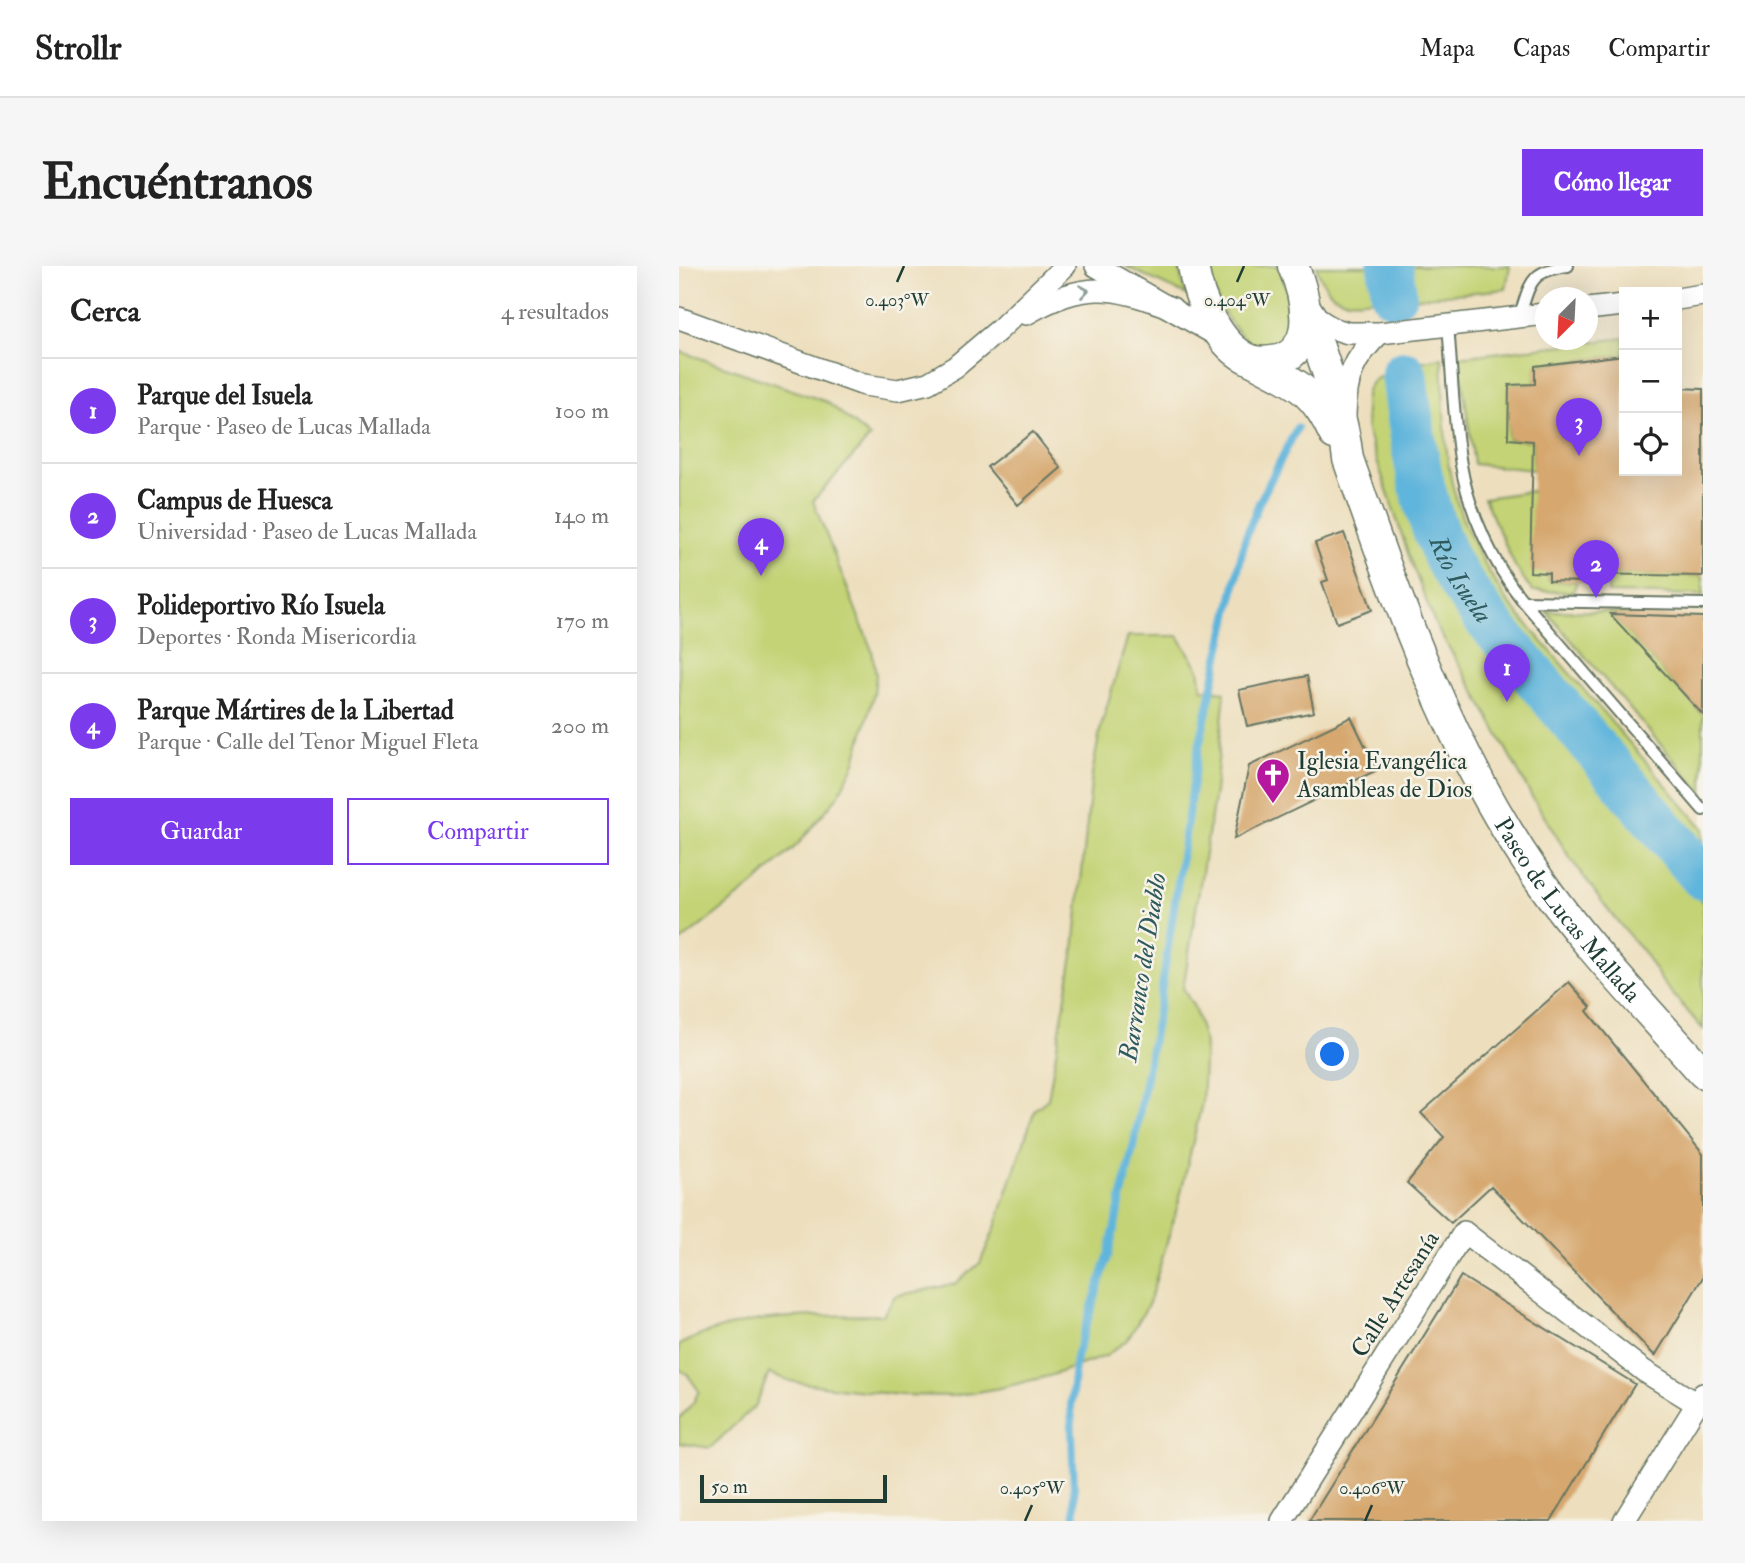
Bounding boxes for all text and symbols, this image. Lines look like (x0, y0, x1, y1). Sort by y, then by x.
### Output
text: Strollr (35, 28, 121, 69)
text: Mapa (1420, 33, 1475, 64)
text: Capas (1513, 33, 1570, 64)
text: Compartir (1608, 33, 1710, 64)
button: Cómo llegar (1522, 149, 1703, 216)
text: Encuéntranos (42, 152, 313, 213)
one-way arrow (1078, 284, 1090, 299)
north arrow (1535, 287, 1598, 350)
map controls (1619, 287, 1682, 476)
button: + (1619, 287, 1682, 350)
text: 0.403°W (865, 289, 929, 312)
text: 0.404°W (1204, 289, 1271, 312)
text: Cerca (70, 293, 140, 330)
text: 4 resultados (501, 297, 609, 326)
button: − (1619, 350, 1682, 413)
text: Parque del Isuela (137, 380, 312, 412)
text: 1 (89, 396, 97, 425)
text: 100 m (555, 396, 609, 425)
pin: 3 (1556, 398, 1602, 456)
text: Parque · Paseo de Lucas Mallada (137, 412, 431, 441)
button: locate (1619, 413, 1682, 476)
text: Campus de Huesca (137, 485, 332, 517)
text: 2 (87, 501, 99, 530)
text: 140 m (554, 501, 609, 530)
text: Universidad · Paseo de Lucas Mallada (137, 517, 477, 546)
pin: 4 (738, 518, 784, 576)
water label: Río Isuela (1421, 530, 1499, 630)
pin: 2 (1573, 540, 1619, 598)
text: Polideportivo Río Isuela (137, 590, 385, 622)
text: 3 (89, 606, 97, 635)
text: 170 m (556, 606, 609, 635)
text: Deportes · Ronda Misericordia (137, 622, 417, 651)
pin: 1 (1484, 644, 1530, 702)
text: Parque Mártires de la Libertad (137, 695, 454, 727)
text: 4 (87, 711, 99, 740)
text: 200 m (551, 711, 609, 740)
text: Parque · Calle del Tenor Miguel Fleta (137, 727, 479, 756)
place label: Iglesia Evangélica Asambleas de Dios (1296, 746, 1472, 805)
church icon: Iglesia Evangélica Asambleas de Dios (1254, 756, 1292, 805)
button: Guardar (70, 798, 333, 865)
button: Compartir (347, 798, 609, 865)
street label: Paseo de Lucas Mallada (1487, 812, 1648, 1010)
water label: Barranco del Diablo (1112, 871, 1174, 1066)
your location (1315, 1037, 1349, 1071)
street label: Calle Artesanía (1344, 1224, 1447, 1363)
scale bar (700, 1472, 887, 1504)
text: 50 m (711, 1475, 748, 1499)
text: 0.405°W (1000, 1477, 1065, 1500)
text: 0.406°W (1339, 1477, 1406, 1500)

